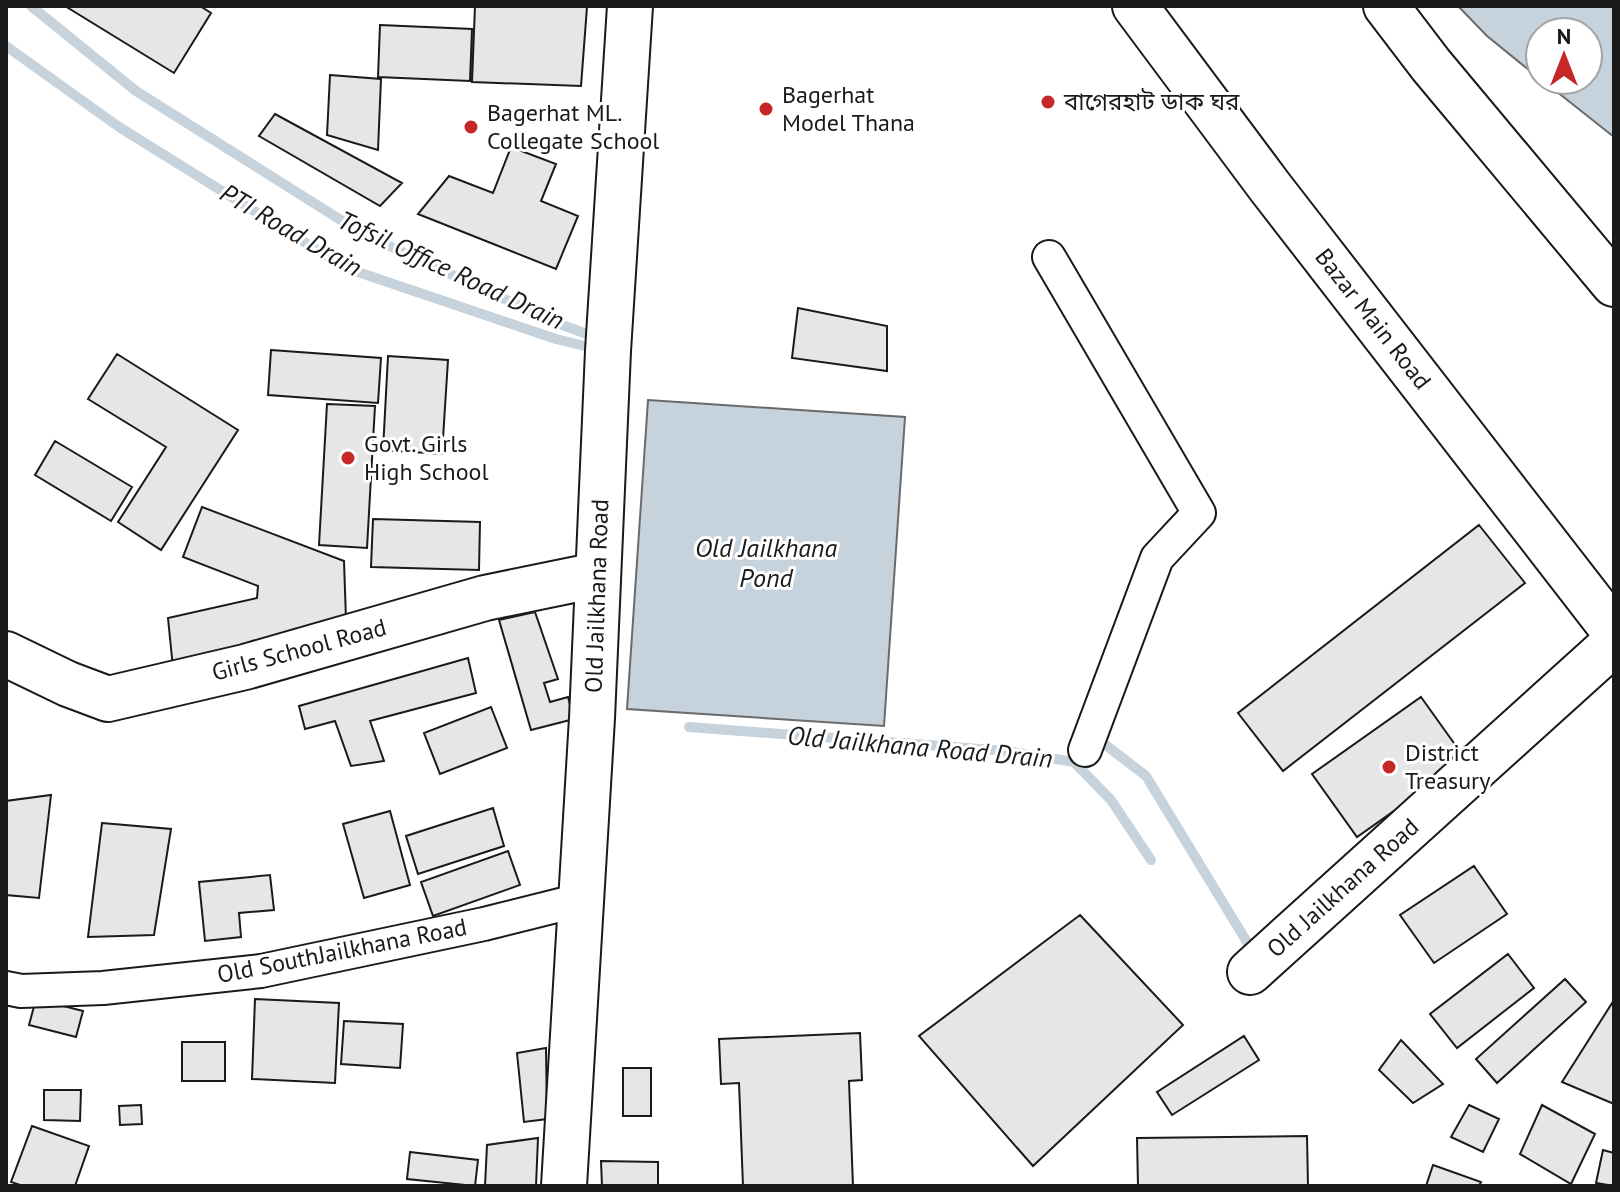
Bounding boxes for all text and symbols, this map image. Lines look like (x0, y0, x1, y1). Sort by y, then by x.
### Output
north arrow (1524, 16, 1604, 96)
text: N (1557, 22, 1571, 50)
place label: Bagerhat Model Thana (782, 79, 915, 138)
place label: বাগেরহাট ডাক ঘর (1063, 86, 1240, 117)
marker: বাগেরহাট ডাক ঘর (1039, 93, 1057, 111)
place label: Bagerhat ML. Collegate School (487, 97, 659, 156)
marker: Bagerhat Model Thana (757, 100, 775, 118)
marker: Bagerhat ML. Collegate School (462, 118, 480, 136)
water label: PTI Road Drain (214, 176, 368, 283)
water label: Tofsil Office Road Drain (333, 203, 570, 336)
street label: Bazar Main Road (1309, 242, 1438, 396)
place label: Govt. Girls High School (364, 428, 488, 487)
marker: Govt. Girls High School (339, 449, 357, 467)
street label: Old Jailkhana Road (578, 499, 615, 693)
water label: Old Jailkhana Pond (695, 531, 837, 594)
street label: Girls School Road (208, 611, 390, 688)
water label: Old Jailkhana Road Drain (786, 718, 1054, 775)
place label: District Treasury (1405, 737, 1490, 796)
marker: District Treasury (1380, 758, 1398, 776)
street label: Old Jailkhana Road (1260, 811, 1425, 964)
street label: Old SouthJailkhana Road (214, 911, 469, 990)

